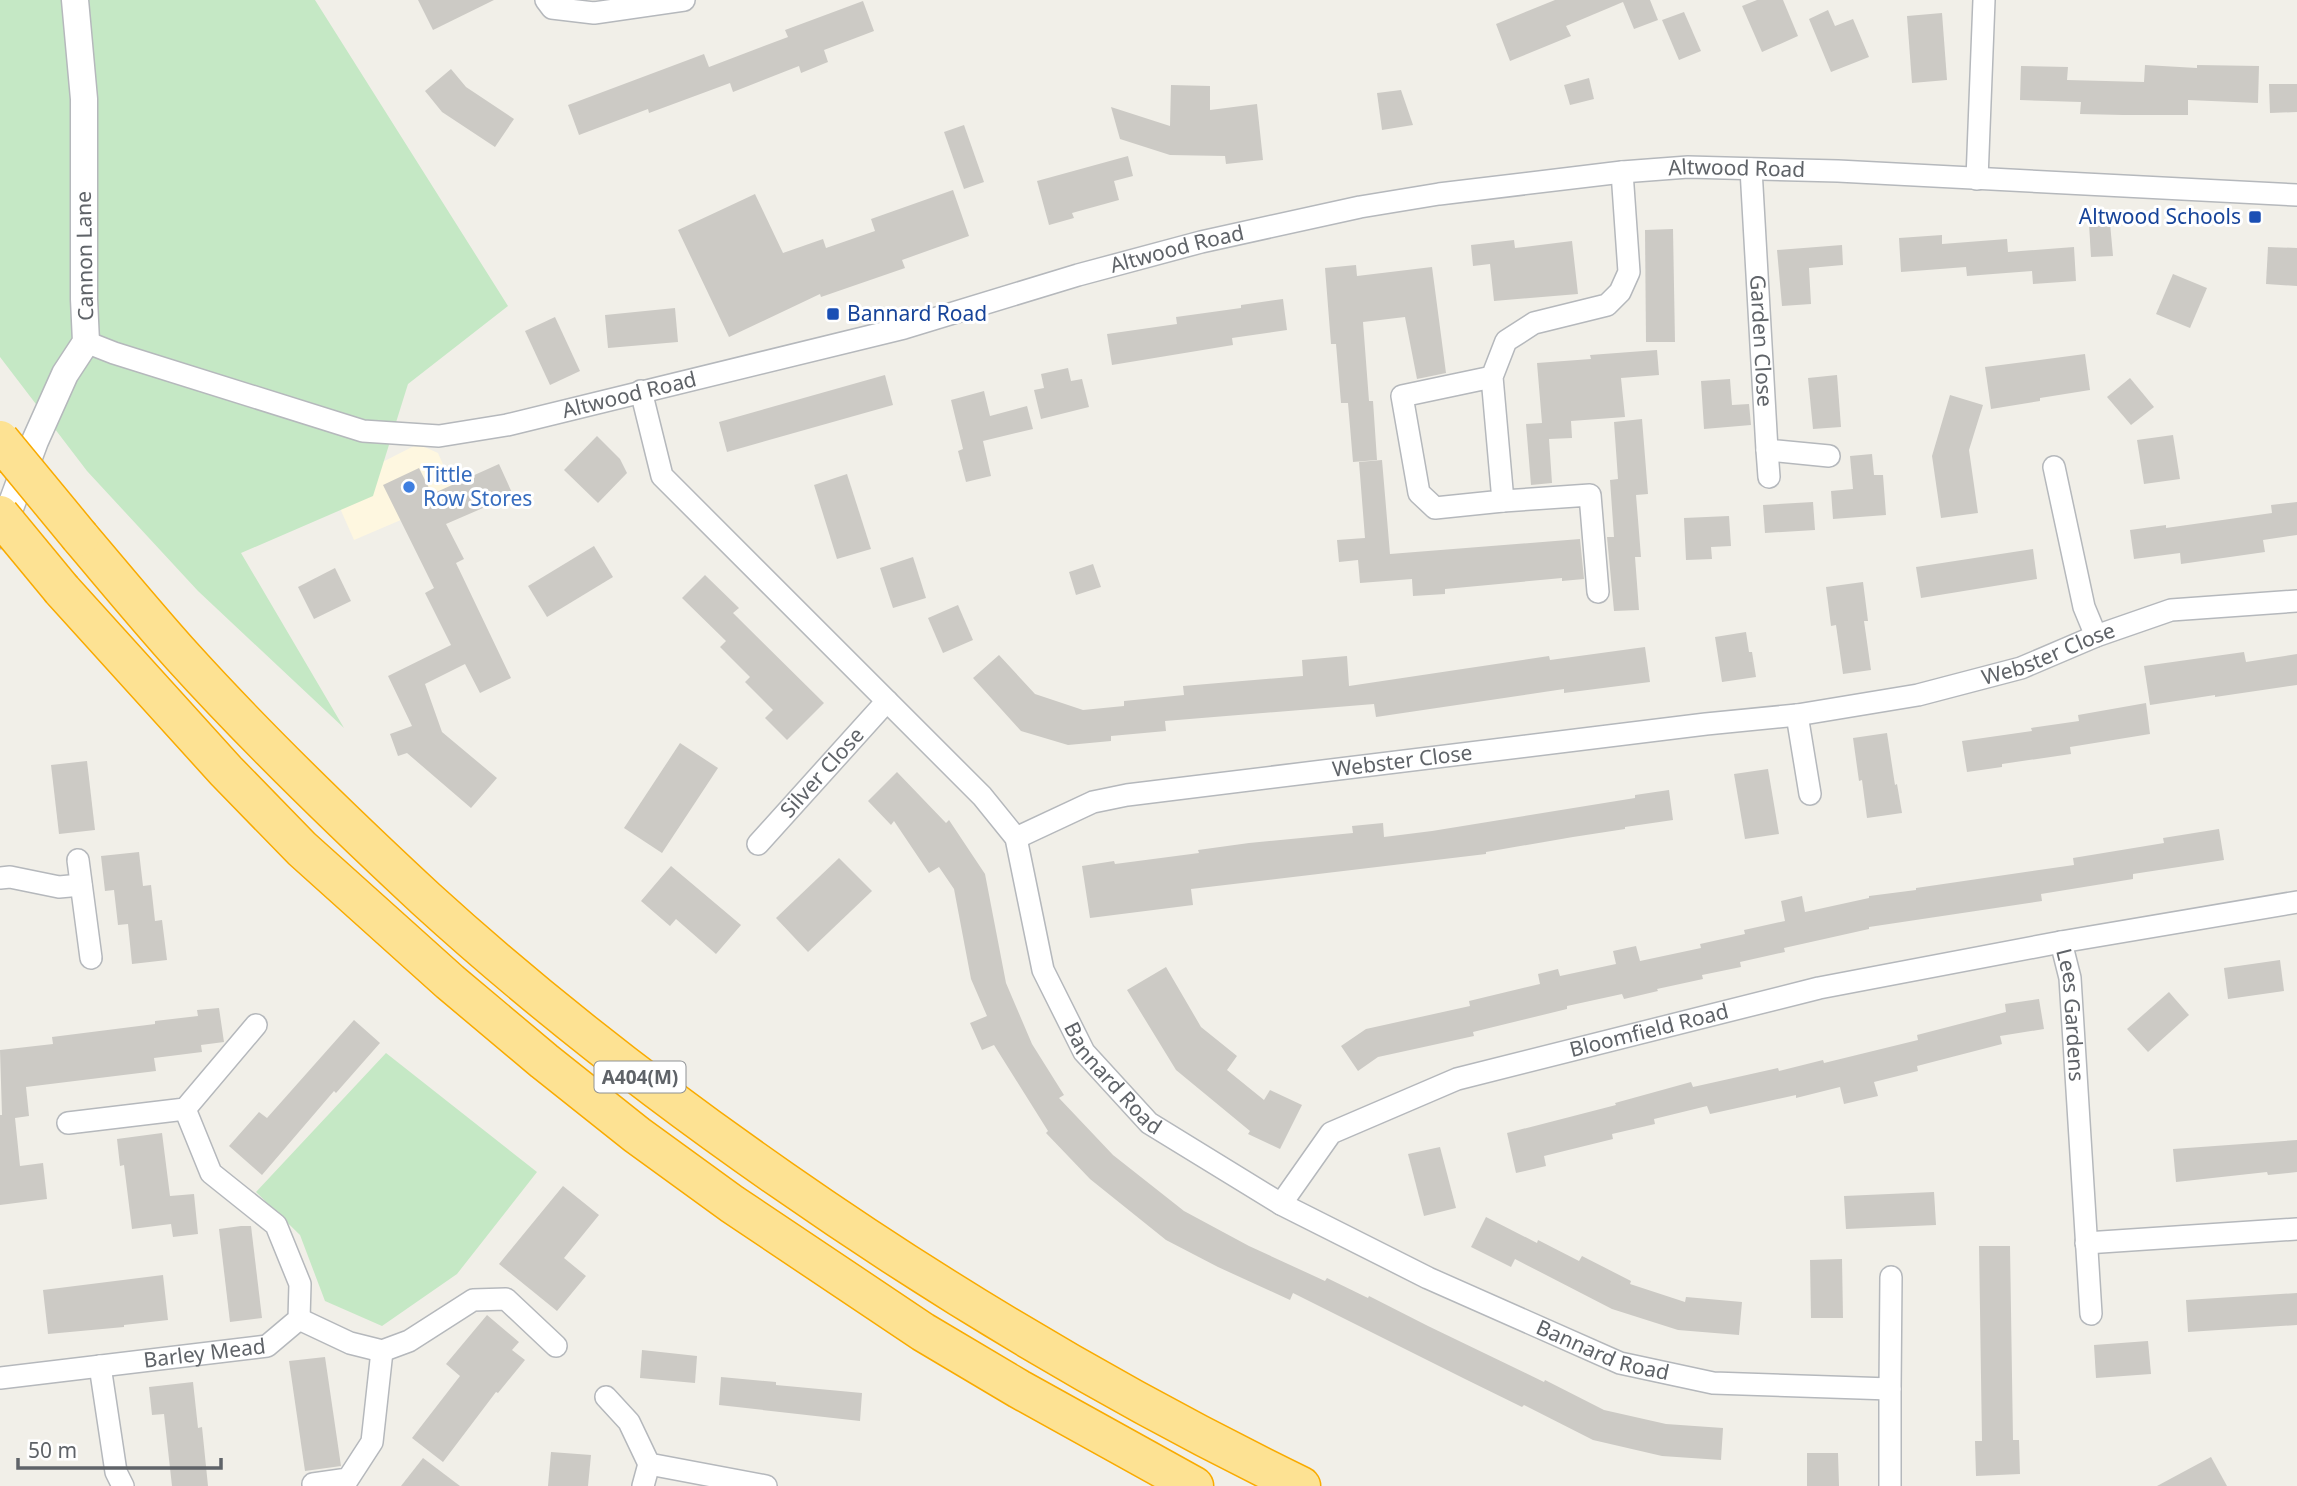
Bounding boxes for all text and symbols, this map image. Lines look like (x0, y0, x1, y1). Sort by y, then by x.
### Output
street label: Altwood Road (1667, 152, 1806, 183)
street label: Cannon Lane (69, 191, 99, 321)
place label: Altwood Schools (2079, 202, 2241, 230)
marker: Altwood Schools (2247, 209, 2263, 225)
street label: Altwood Road (1107, 218, 1246, 279)
street label: Garden Close (1744, 274, 1780, 407)
place label: Bannard Road (847, 299, 987, 327)
marker: Bannard Road (825, 306, 841, 322)
street label: Altwood Road (559, 364, 699, 424)
place label: Tittle Row Stores (423, 460, 532, 512)
marker: Tittle Row Stores (401, 479, 417, 495)
street label: Webster Close (1978, 616, 2118, 691)
street label: Silver Close (774, 721, 870, 823)
street label: Webster Close (1330, 738, 1474, 783)
street label: Lees Gardens (2050, 945, 2091, 1082)
street label: Bloomfield Road (1566, 996, 1731, 1063)
street label: Bannard Road (1058, 1017, 1167, 1141)
road number: A404(M) (594, 1062, 686, 1092)
street label: Bannard Road (1532, 1313, 1672, 1386)
street label: Barley Mead (142, 1331, 267, 1374)
scale bar (18, 1426, 220, 1470)
text: 50 m (28, 1436, 77, 1464)

